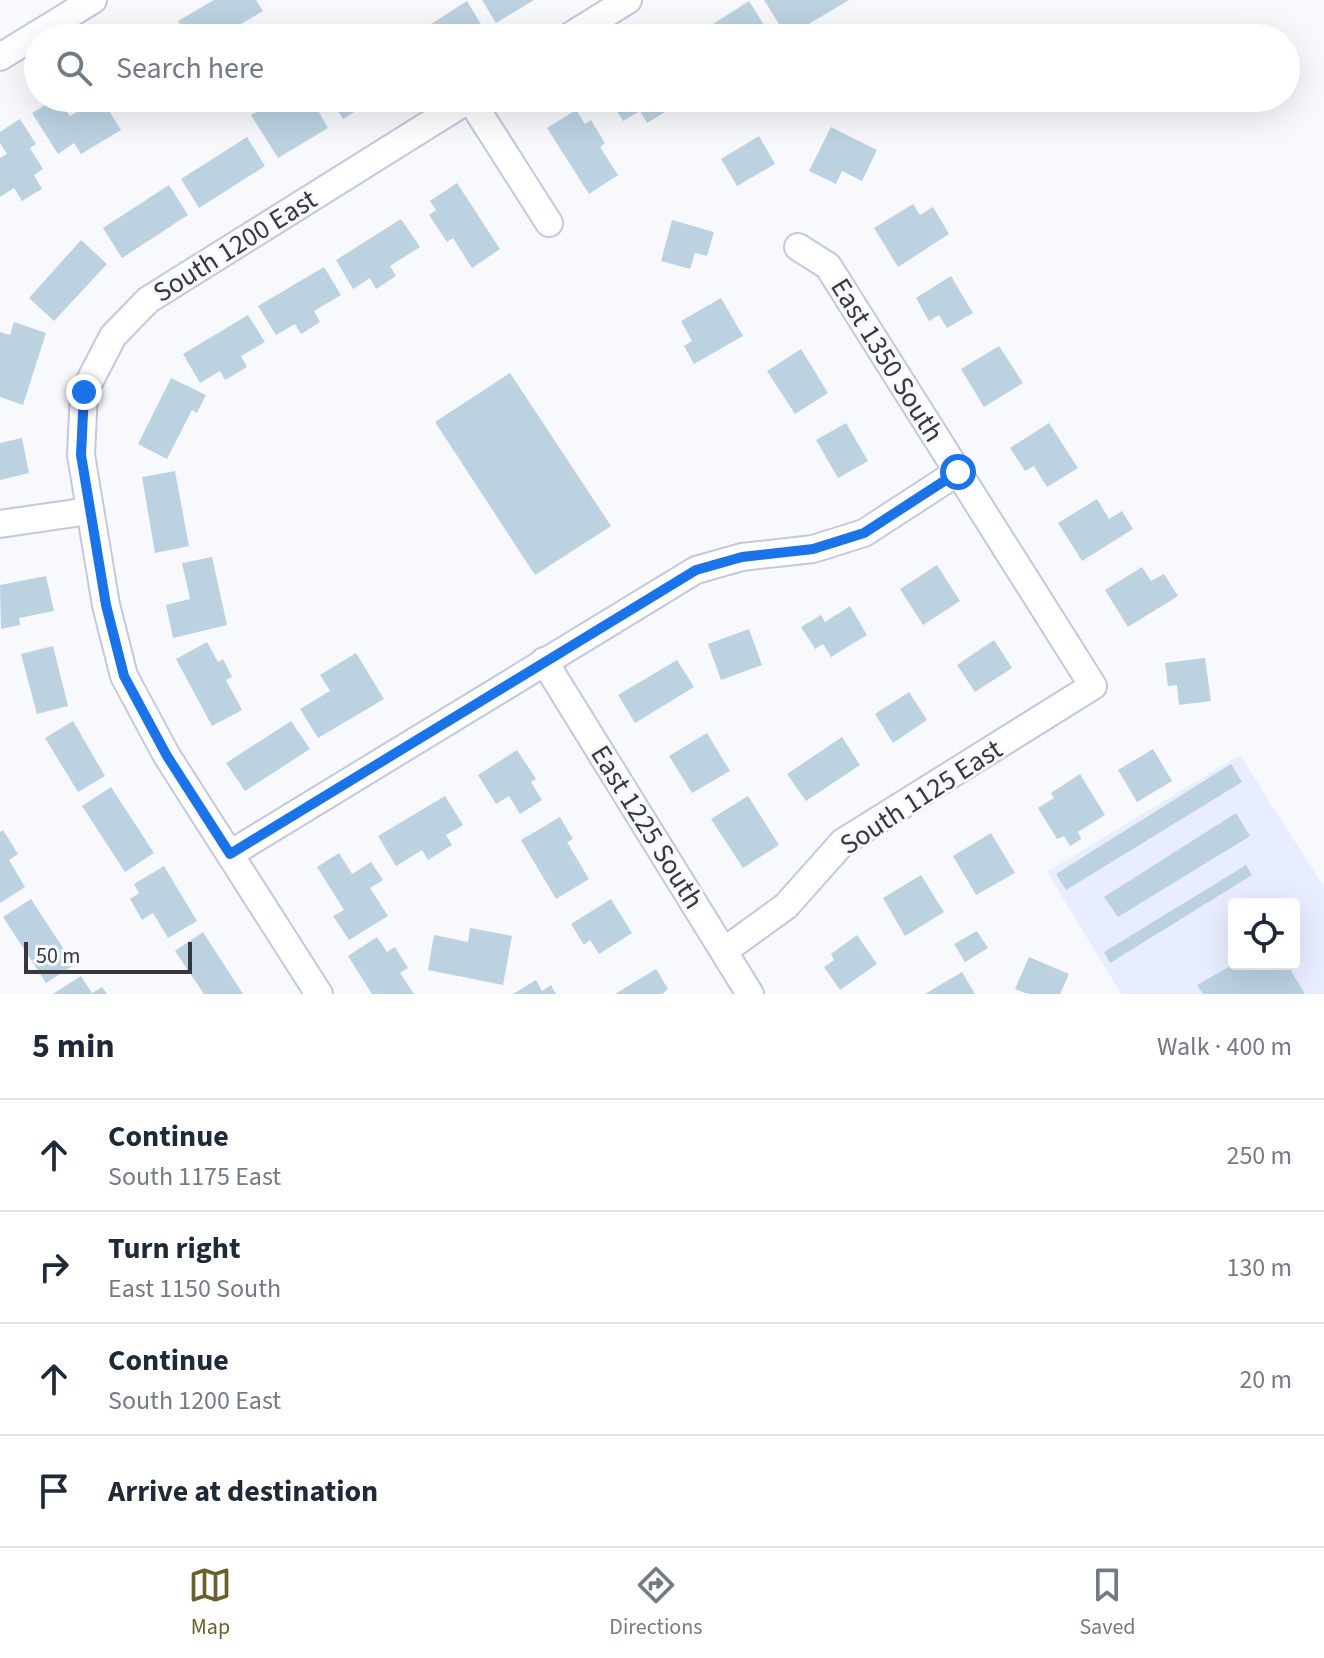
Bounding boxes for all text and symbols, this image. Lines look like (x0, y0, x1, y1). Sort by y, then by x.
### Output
search box (24, 24, 1300, 112)
icon: search (52, 46, 96, 90)
text: Search here (116, 47, 264, 90)
street label: South 1200 East (145, 179, 325, 312)
street label: East 1350 South (821, 270, 953, 450)
route end (66, 374, 102, 410)
route start (940, 454, 976, 490)
street label: South 1125 East (832, 729, 1011, 865)
street label: East 1225 South (581, 737, 713, 917)
map controls (1228, 898, 1300, 970)
button: locate (1228, 898, 1300, 970)
scale bar (24, 938, 192, 974)
text: 50 m (36, 940, 81, 972)
text: 5 min (32, 1022, 115, 1071)
text: Walk · 400 m (1157, 1028, 1292, 1065)
text: Continue (108, 1115, 229, 1158)
icon: ahead (32, 1133, 76, 1177)
text: 250 m (1226, 1137, 1292, 1174)
text: South 1175 East (108, 1158, 281, 1195)
text: Turn right (108, 1227, 240, 1270)
icon: right (32, 1245, 76, 1289)
text: 130 m (1226, 1249, 1292, 1286)
text: East 1150 South (108, 1270, 281, 1307)
text: Continue (108, 1339, 229, 1382)
icon: ahead (32, 1357, 76, 1401)
text: 20 m (1239, 1361, 1292, 1398)
text: South 1200 East (108, 1382, 281, 1419)
icon: arrive (32, 1469, 76, 1513)
text: Arrive at destination (108, 1470, 378, 1513)
tab: Map (188, 1563, 232, 1643)
tab: Directions (609, 1563, 702, 1643)
tab: Saved (1079, 1563, 1136, 1643)

